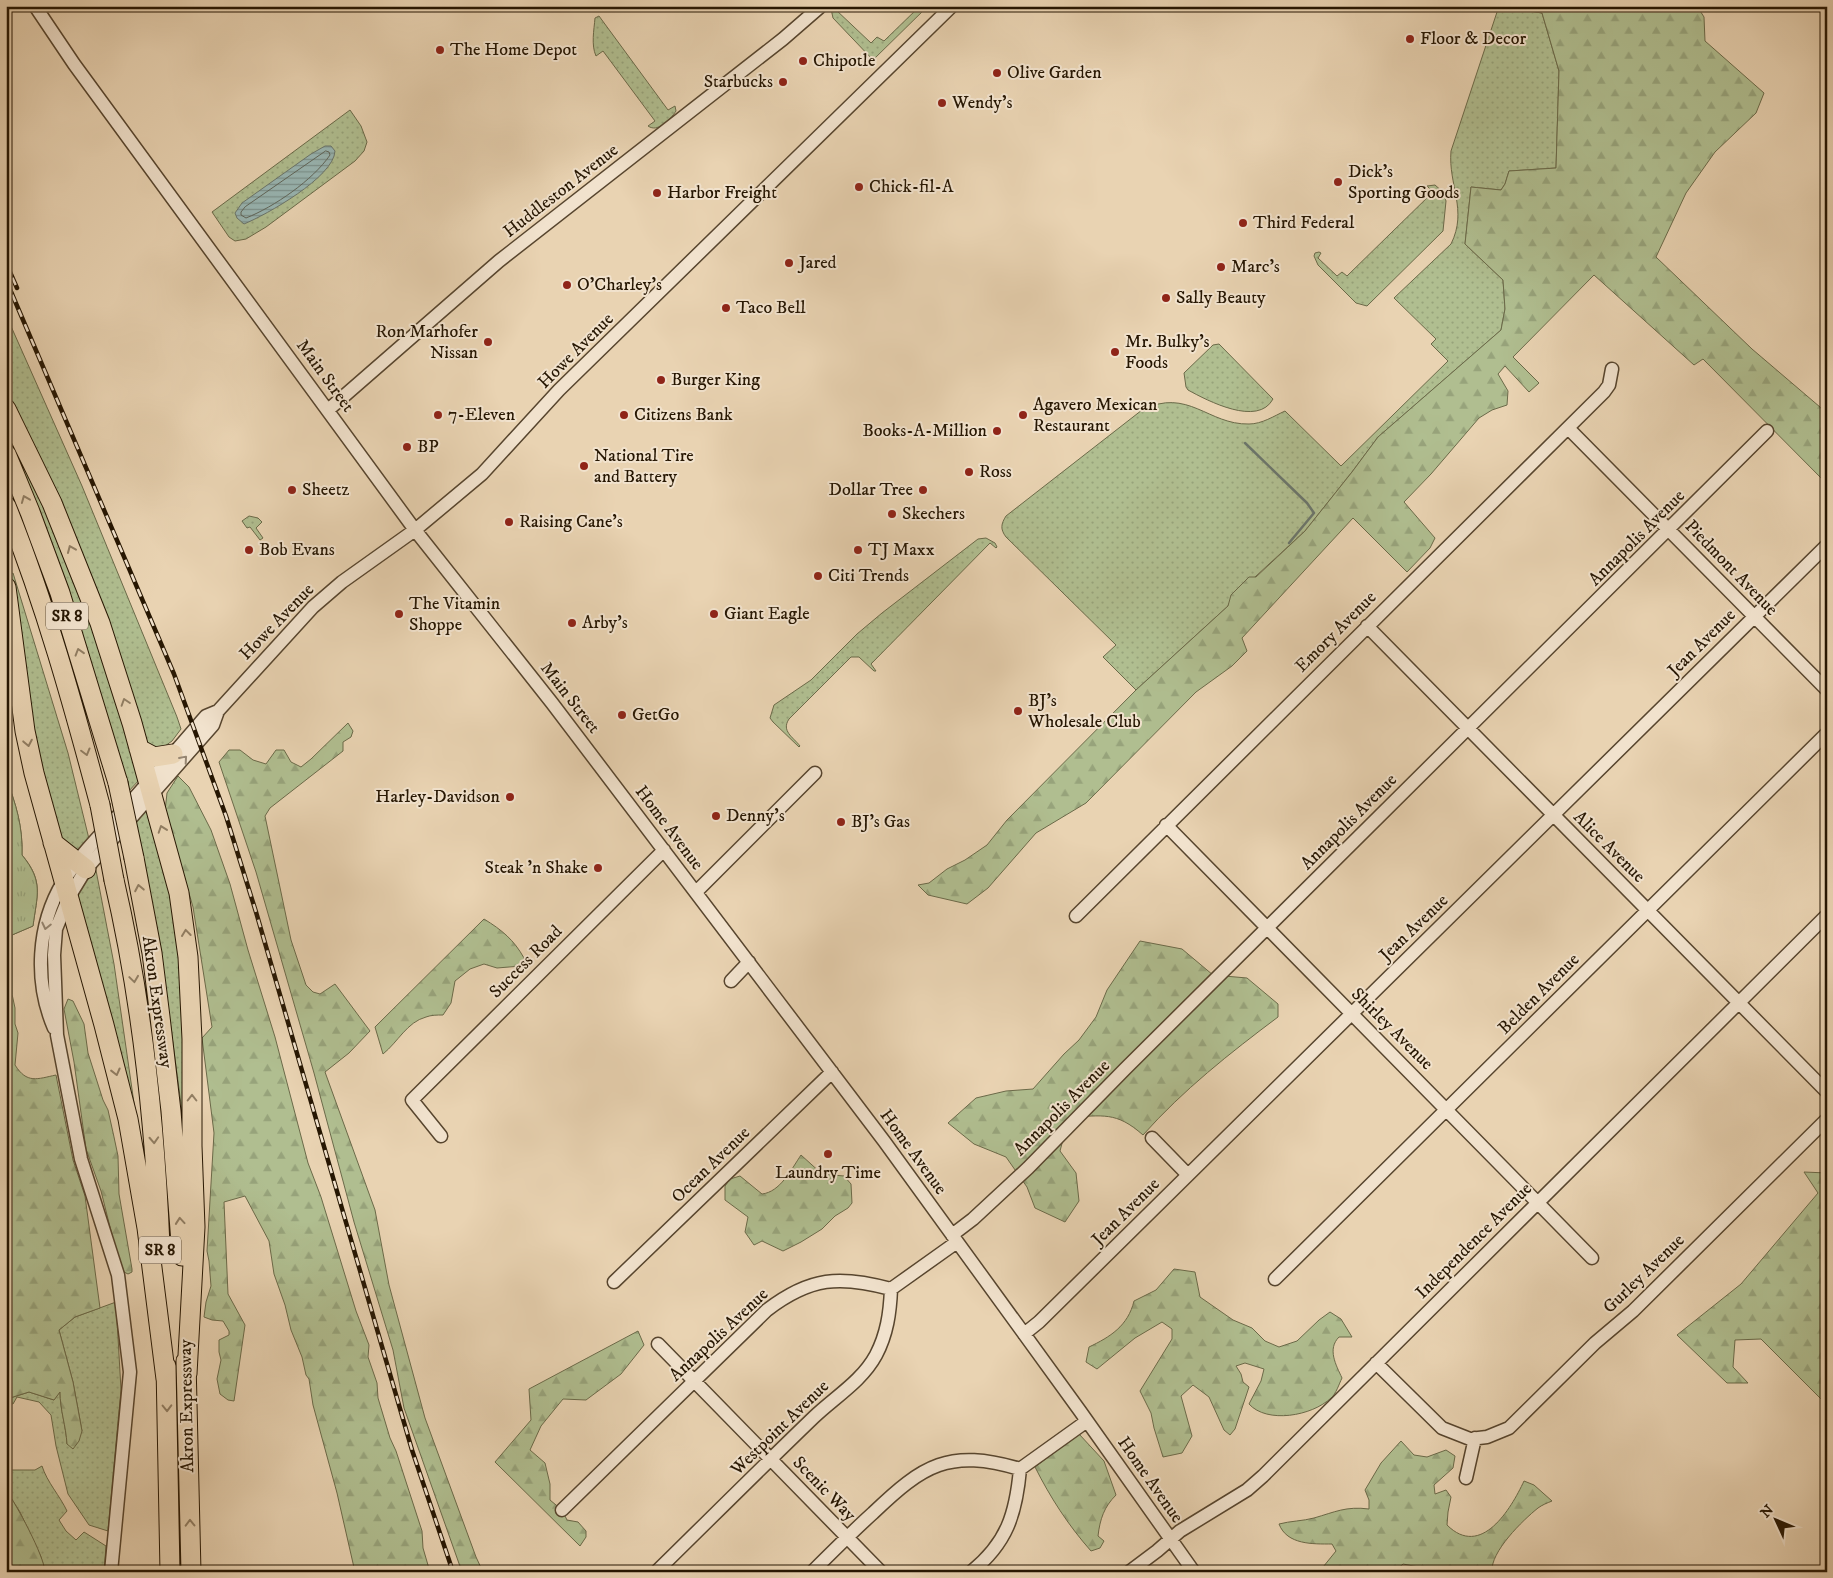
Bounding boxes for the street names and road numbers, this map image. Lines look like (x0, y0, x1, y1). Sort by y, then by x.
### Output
street label: Huddleston Avenue (499, 139, 623, 243)
street label: Howe Avenue (533, 308, 619, 394)
street label: Main Street (291, 335, 359, 417)
street label: Annapolis Avenue (1584, 485, 1690, 591)
street label: Piedmont Avenue (1680, 516, 1782, 620)
street label: Howe Avenue (235, 579, 319, 665)
street label: Emory Avenue (1291, 587, 1381, 677)
road number: SR 8 (46, 602, 88, 630)
street label: Jean Avenue (1662, 604, 1741, 683)
street label: Main Street (535, 658, 605, 738)
street label: Annapolis Avenue (1296, 769, 1402, 875)
street label: Home Avenue (630, 781, 708, 875)
street label: Alice Avenue (1569, 807, 1649, 887)
street label: Jean Avenue (1374, 890, 1453, 968)
street label: Success Road (485, 921, 567, 1003)
street label: Akron Expressway (137, 934, 177, 1070)
street label: Belden Avenue (1494, 949, 1584, 1039)
street label: Shirley Avenue (1346, 983, 1438, 1075)
street label: Annapolis Avenue (1009, 1055, 1115, 1161)
street label: Home Avenue (875, 1105, 951, 1199)
street label: Ocean Avenue (667, 1122, 755, 1208)
street label: Jean Avenue (1086, 1173, 1165, 1252)
street label: Independence Avenue (1411, 1178, 1537, 1304)
street label: Gurley Avenue (1599, 1230, 1689, 1318)
road number: SR 8 (139, 1236, 181, 1264)
street label: Annapolis Avenue (665, 1283, 773, 1387)
street label: Akron Expressway (175, 1339, 199, 1473)
street label: Westpoint Avenue (726, 1376, 834, 1481)
street label: Home Avenue (1112, 1433, 1188, 1527)
street label: Scenic Way (788, 1452, 861, 1526)

